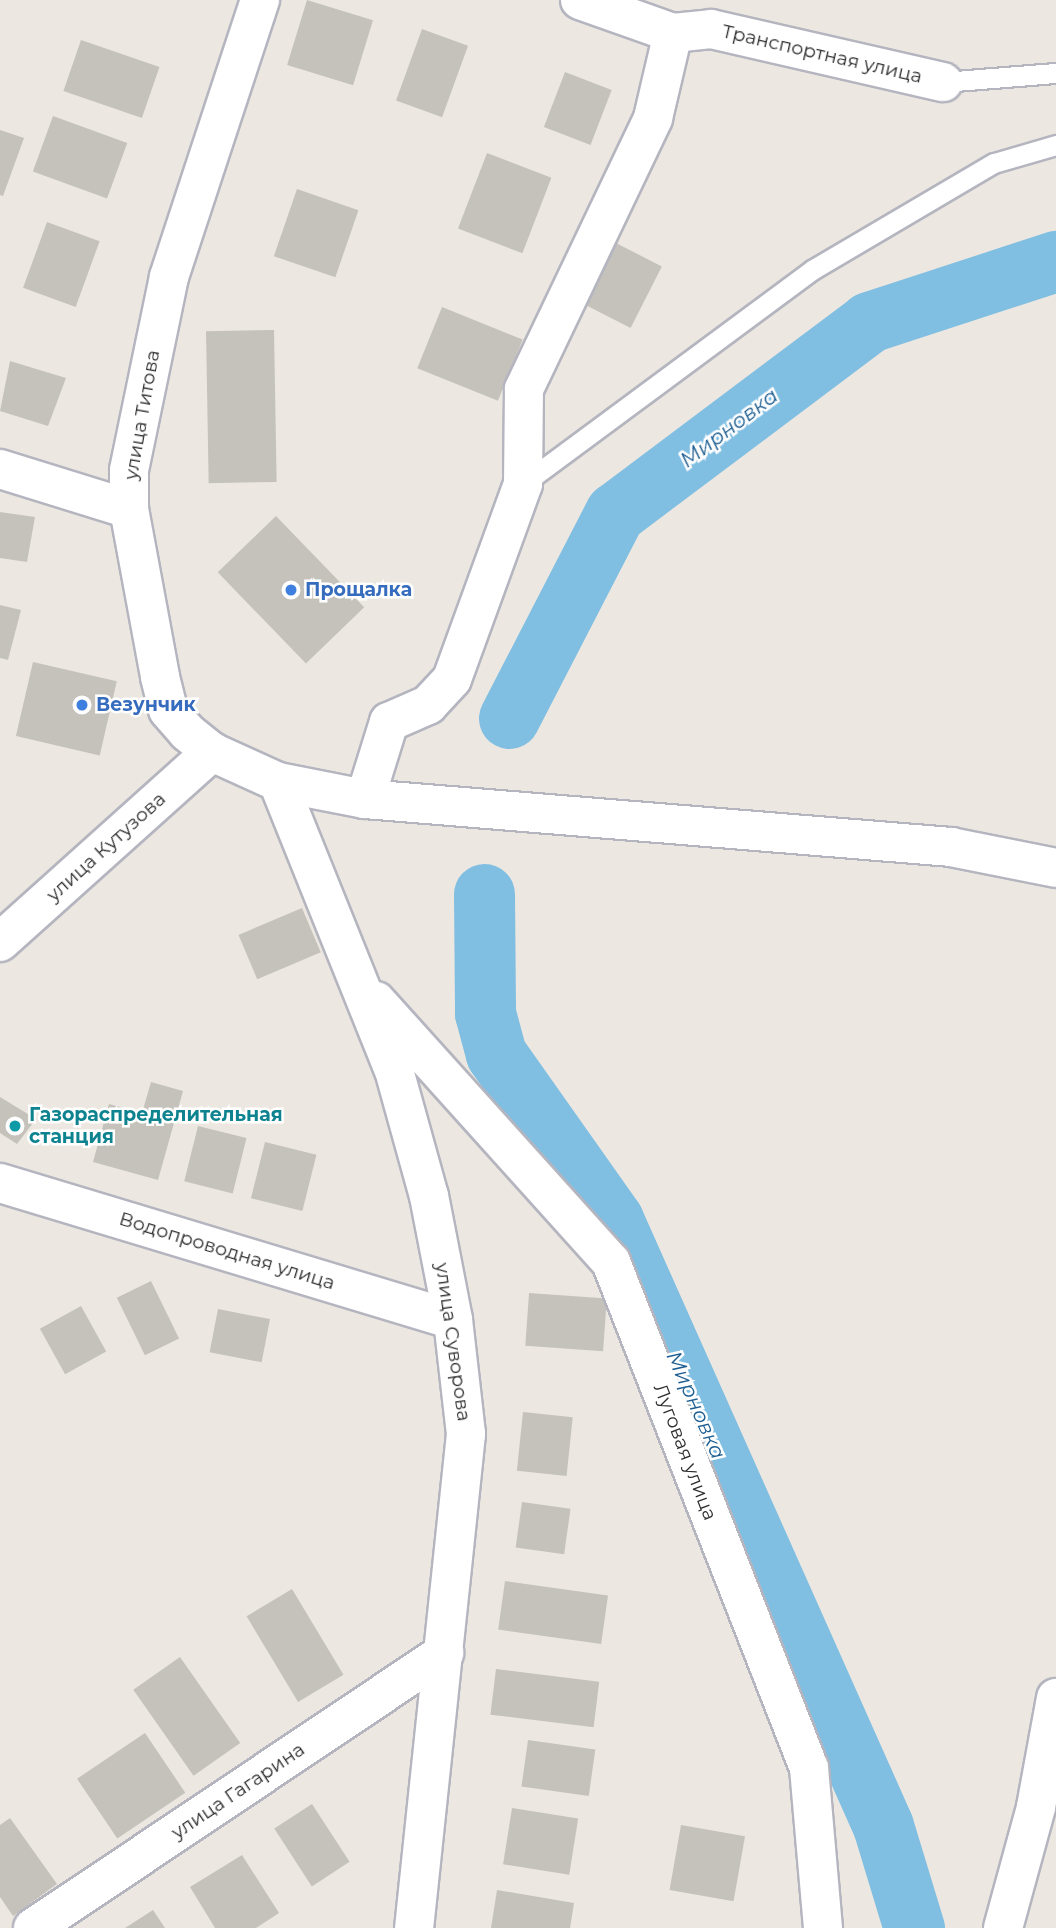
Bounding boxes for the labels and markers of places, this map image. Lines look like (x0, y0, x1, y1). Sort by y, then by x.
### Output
place label: Прощалка (305, 579, 412, 601)
marker: Прощалка (283, 582, 299, 598)
place label: Везунчик (96, 694, 196, 716)
marker: Везунчик (74, 697, 90, 713)
place label: Газораспределительная станция (29, 1104, 283, 1148)
marker: Газораспределительная станция (7, 1118, 23, 1134)

